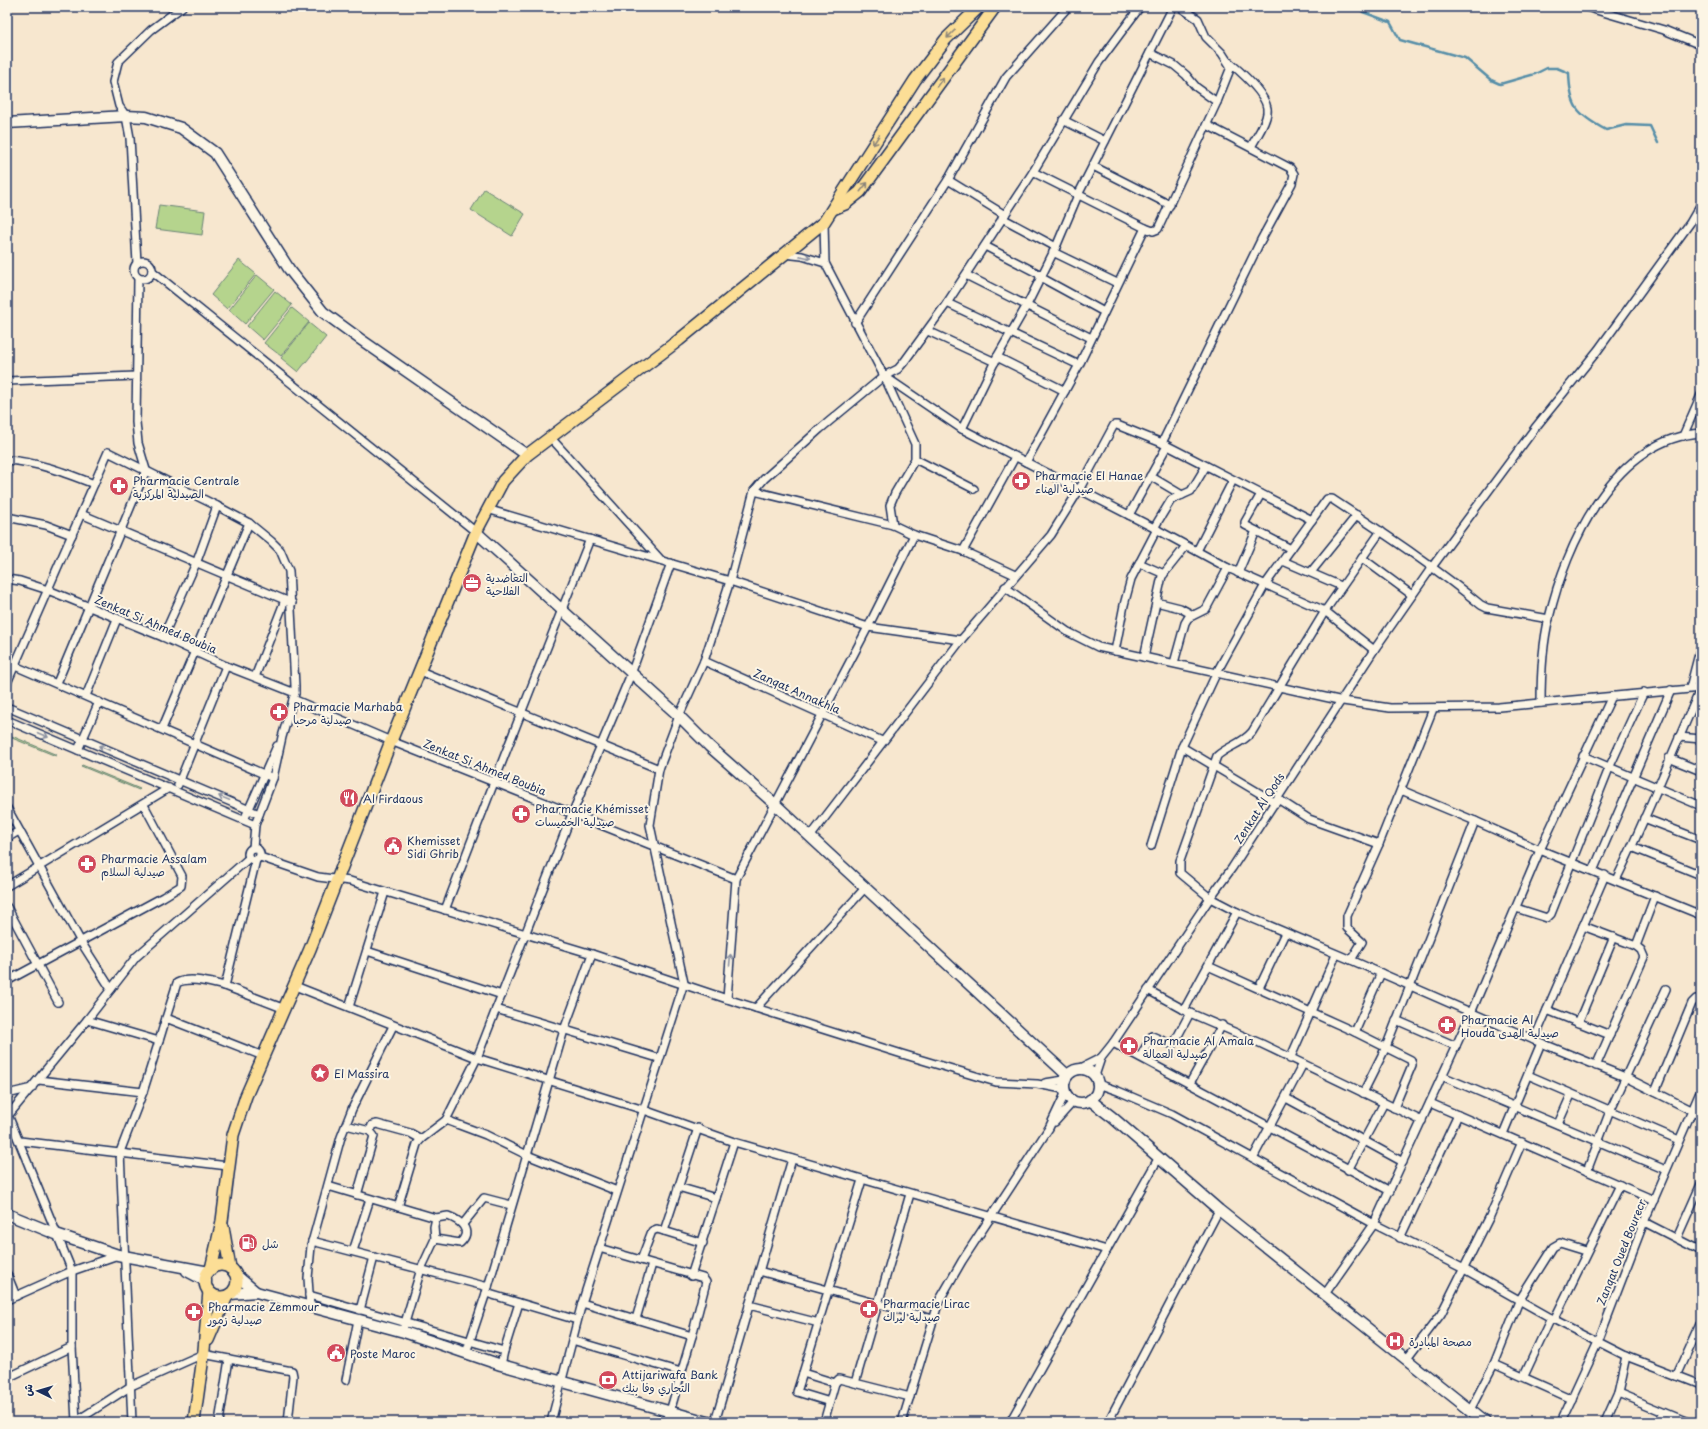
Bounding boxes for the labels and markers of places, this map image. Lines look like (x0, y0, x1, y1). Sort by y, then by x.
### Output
place label: Pharmacie El Hanae صيدلية الهناء (1035, 467, 1143, 497)
pharmacy icon: Pharmacie El Hanae صيدلية الهناء (1010, 470, 1032, 492)
place label: Pharmacie Centrale الصيدلية المركزية (133, 472, 239, 502)
pharmacy icon: Pharmacie Centrale الصيدلية المركزية (108, 475, 130, 497)
place label: التعاضدية الفلاحية (486, 569, 528, 599)
office icon: التعاضدية الفلاحية (461, 572, 483, 594)
place label: Pharmacie Marhaba صيدلية مرحبا (293, 698, 403, 728)
pharmacy icon: Pharmacie Marhaba صيدلية مرحبا (268, 701, 290, 723)
restaurant icon: Al Firdaous (338, 787, 360, 809)
place label: Al Firdaous (363, 790, 423, 807)
place label: Pharmacie Khémisset صيدلية الخميسات (535, 800, 649, 830)
pharmacy icon: Pharmacie Khémisset صيدلية الخميسات (510, 803, 532, 825)
place label: Khemisset Sidi Ghrib (407, 832, 461, 862)
public building icon: Khemisset Sidi Ghrib (382, 835, 404, 857)
place label: Pharmacie Assalam صيدلية السلام (101, 850, 207, 881)
pharmacy icon: Pharmacie Assalam صيدلية السلام (76, 853, 98, 875)
place label: Pharmacie Al Houda صيدلية الهدى (1461, 1011, 1559, 1041)
pharmacy icon: Pharmacie Al Houda صيدلية الهدى (1436, 1014, 1458, 1036)
place label: Pharmacie Al Amala صيدلية العمالة (1143, 1032, 1254, 1062)
pharmacy icon: Pharmacie Al Amala صيدلية العمالة (1118, 1035, 1140, 1057)
place icon: El Massira (309, 1062, 331, 1084)
place label: El Massira (334, 1065, 389, 1082)
fuel station icon: شل (237, 1232, 259, 1254)
place label: شل (262, 1235, 278, 1252)
place label: Pharmacie Lirac صيدلية ليراك (883, 1295, 970, 1325)
place label: Pharmacie Zemmour صيدلية زمور (207, 1298, 320, 1328)
pharmacy icon: Pharmacie Lirac صيدلية ليراك (858, 1298, 880, 1320)
pharmacy icon: Pharmacie Zemmour صيدلية زمور (183, 1301, 205, 1323)
hospital icon: مصحة المبادرة (1384, 1330, 1406, 1352)
place label: مصحة المبادرة (1409, 1333, 1472, 1350)
public building icon: Poste Maroc (325, 1342, 347, 1364)
place label: Poste Maroc (350, 1345, 416, 1362)
place label: Attijariwafa Bank التجاري وفا بنك (622, 1366, 718, 1397)
bank icon: Attijariwafa Bank التجاري وفا بنك (597, 1369, 619, 1391)

